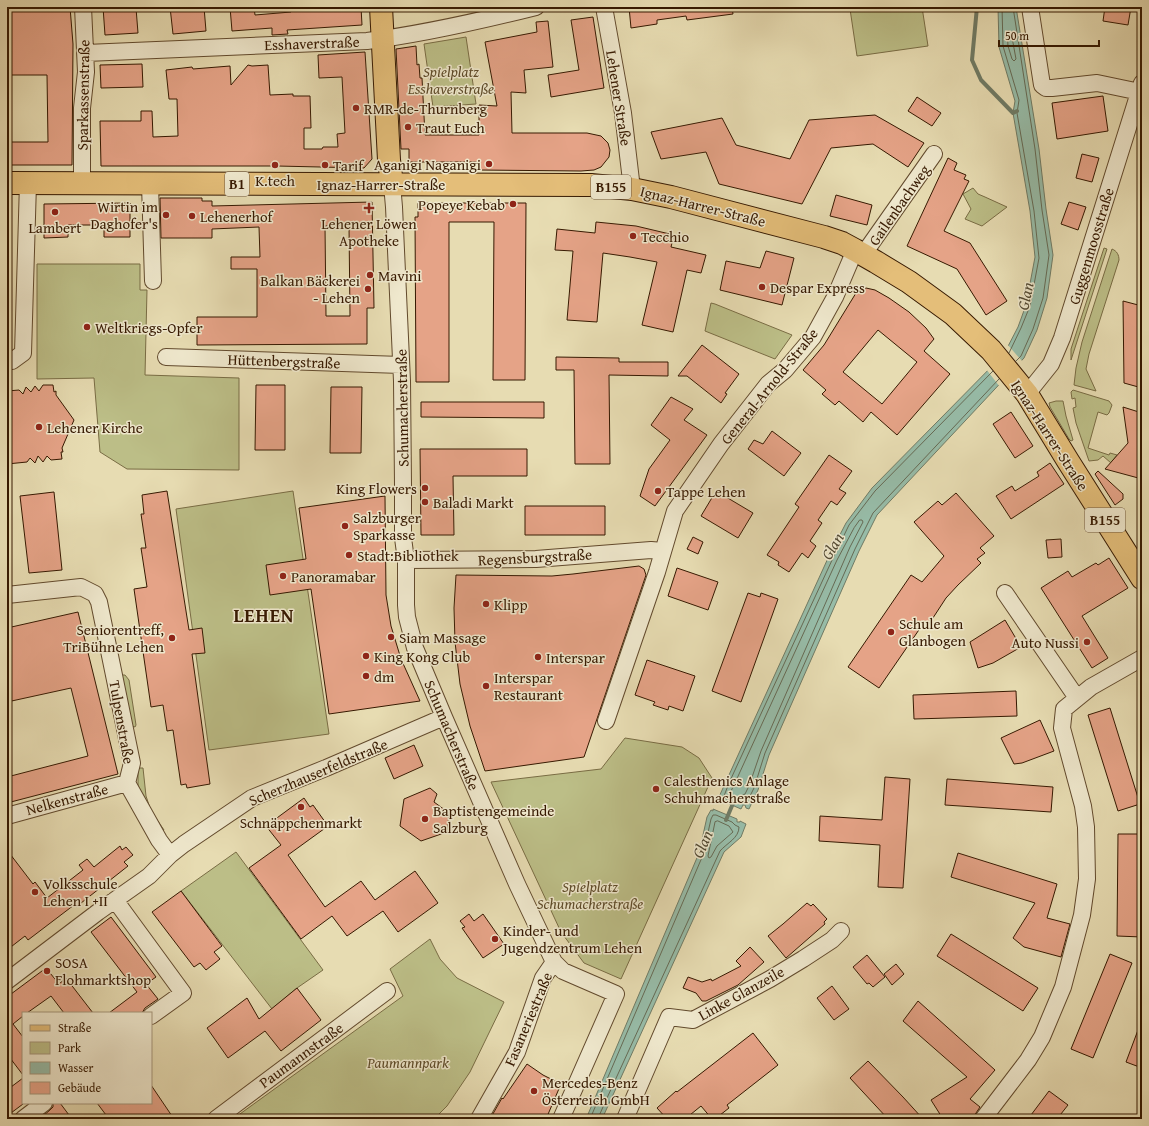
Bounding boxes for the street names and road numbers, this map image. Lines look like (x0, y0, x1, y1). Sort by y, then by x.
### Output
street label: Esshaverstraße (264, 31, 360, 55)
street label: Sparkassenstraße (72, 39, 94, 151)
street label: Lehener Straße (601, 49, 637, 147)
street label: Gailenbachweg (863, 160, 935, 250)
road number: B1 (225, 172, 249, 196)
street label: Ignaz-Harrer-Straße (317, 174, 445, 195)
road number: B155 (591, 175, 631, 199)
street label: Ignaz-Harrer-Straße (638, 180, 768, 232)
street label: Guggenmoosstraße (1063, 185, 1119, 307)
street label: General-Arnold-Straße (715, 323, 823, 449)
street label: Hüttenbergstraße (227, 349, 341, 373)
street label: Schumacherstraße (390, 349, 414, 467)
street label: Ignaz-Harrer-Straße (1006, 375, 1094, 495)
road number: B155 (1085, 508, 1125, 532)
street label: Regensburgstraße (477, 544, 593, 570)
street label: Schumacherstraße (419, 677, 485, 793)
street label: Tulpenstraße (104, 679, 140, 765)
street label: Scherzhauserfeldstraße (245, 733, 391, 811)
street label: Nelkenstraße (24, 778, 110, 820)
street label: Linke Glanzeile (694, 961, 788, 1025)
street label: Fasaneriestraße (499, 969, 557, 1069)
street label: Paumannstraße (255, 1017, 347, 1093)

